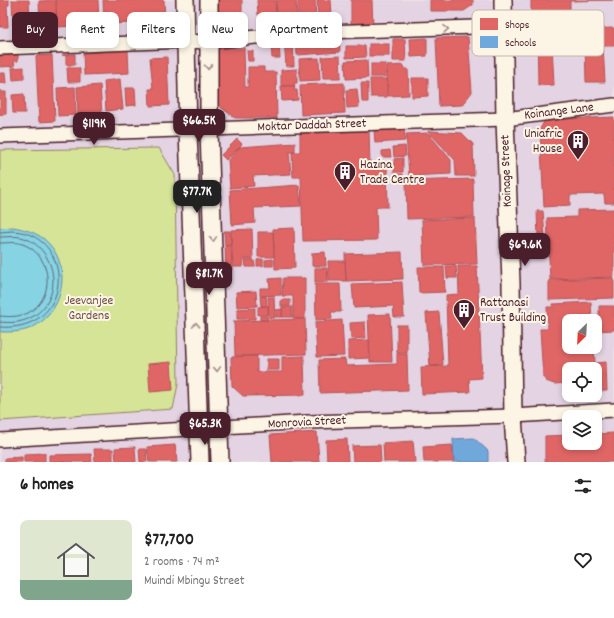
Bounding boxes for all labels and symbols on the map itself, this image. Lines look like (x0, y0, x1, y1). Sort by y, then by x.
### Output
legend (472, 10, 604, 56)
text: Shops (505, 18, 530, 34)
one-way arrow (443, 25, 449, 33)
text: Schools (505, 36, 537, 52)
one-way arrow (204, 64, 212, 70)
street label: Koinange Lane (523, 98, 595, 126)
pin: $66.5K (166, 109, 232, 143)
pin: $119K (66, 112, 122, 146)
street label: Moktar Daddah Street (257, 115, 367, 137)
place label: Uniafric House (524, 125, 562, 159)
building icon: Uniafric House (565, 128, 591, 161)
street label: Koinage Street (496, 134, 518, 207)
place label: Hazina Trade Centre (360, 156, 425, 190)
building icon: Hazina Trade Centre (332, 159, 358, 192)
pin: $77.7K (164, 180, 230, 214)
pin: $69.6K (492, 233, 558, 267)
one-way arrow (208, 236, 217, 242)
pin: $81.7K (176, 262, 242, 296)
park label: Jeevanjee Gardens (65, 292, 114, 326)
place label: Rattanasi Trust Building (480, 294, 547, 328)
building icon: Rattanasi Trust Building (451, 297, 477, 330)
north arrow (562, 314, 602, 354)
one-way arrow (191, 322, 200, 328)
one-way arrow (213, 366, 221, 372)
street label: Monrovia Street (267, 411, 347, 435)
pin: $65.3K (172, 412, 238, 446)

